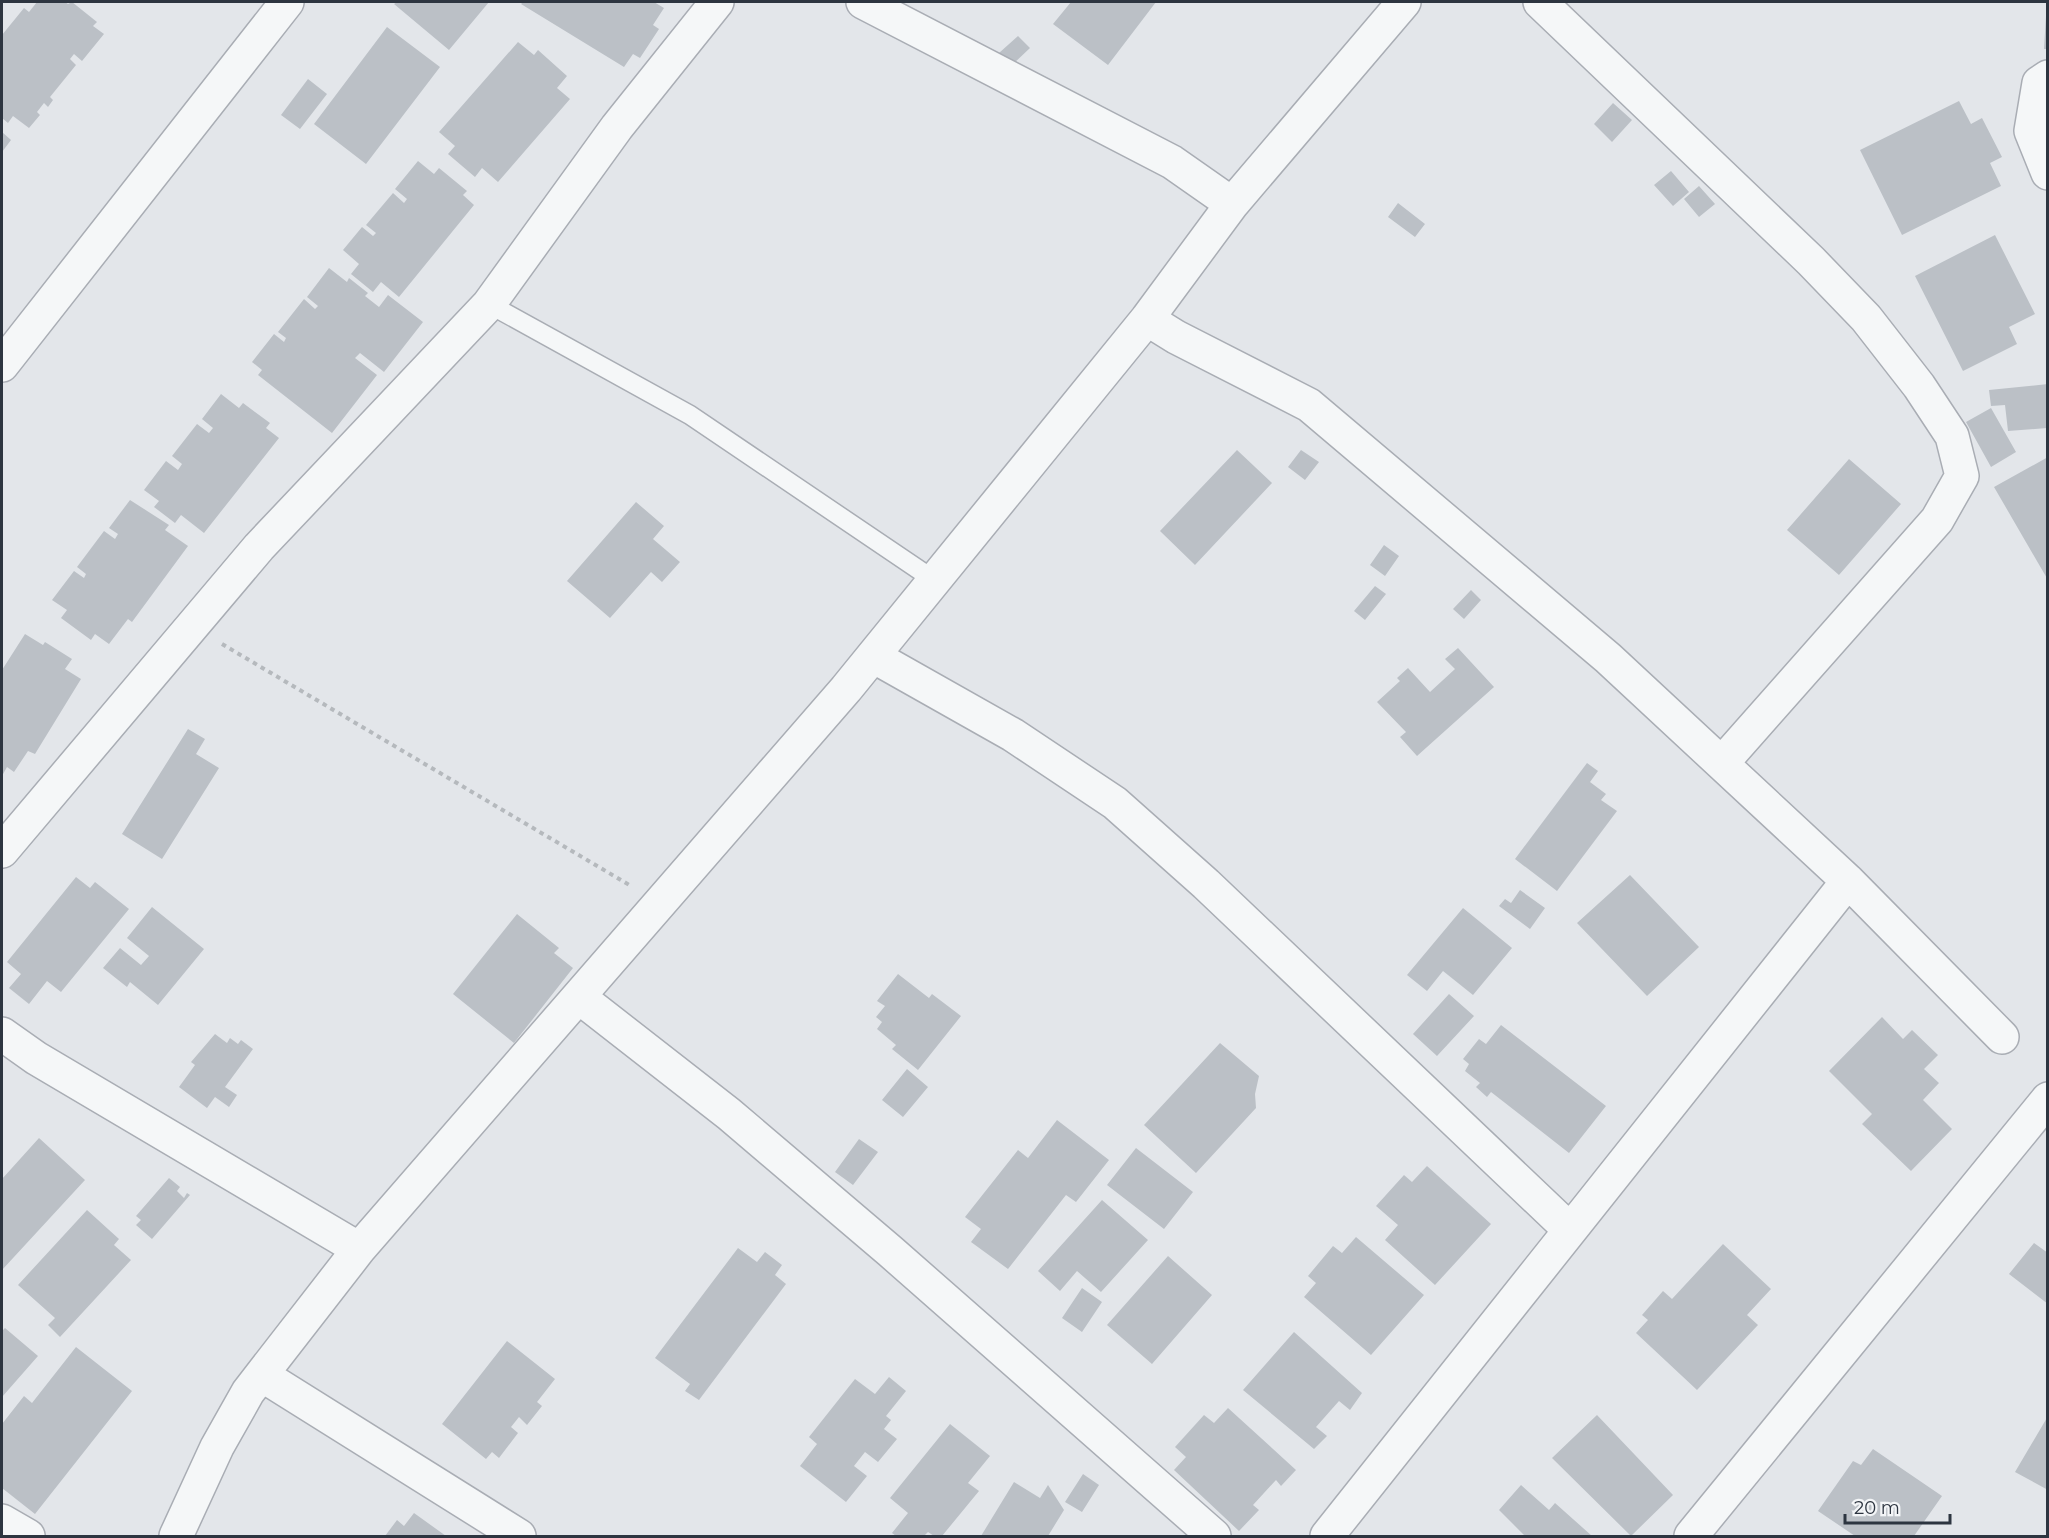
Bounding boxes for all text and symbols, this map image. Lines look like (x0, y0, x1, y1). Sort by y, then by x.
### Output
scale bar (1845, 1487, 1950, 1525)
text: 20 m (1854, 1497, 1900, 1519)

